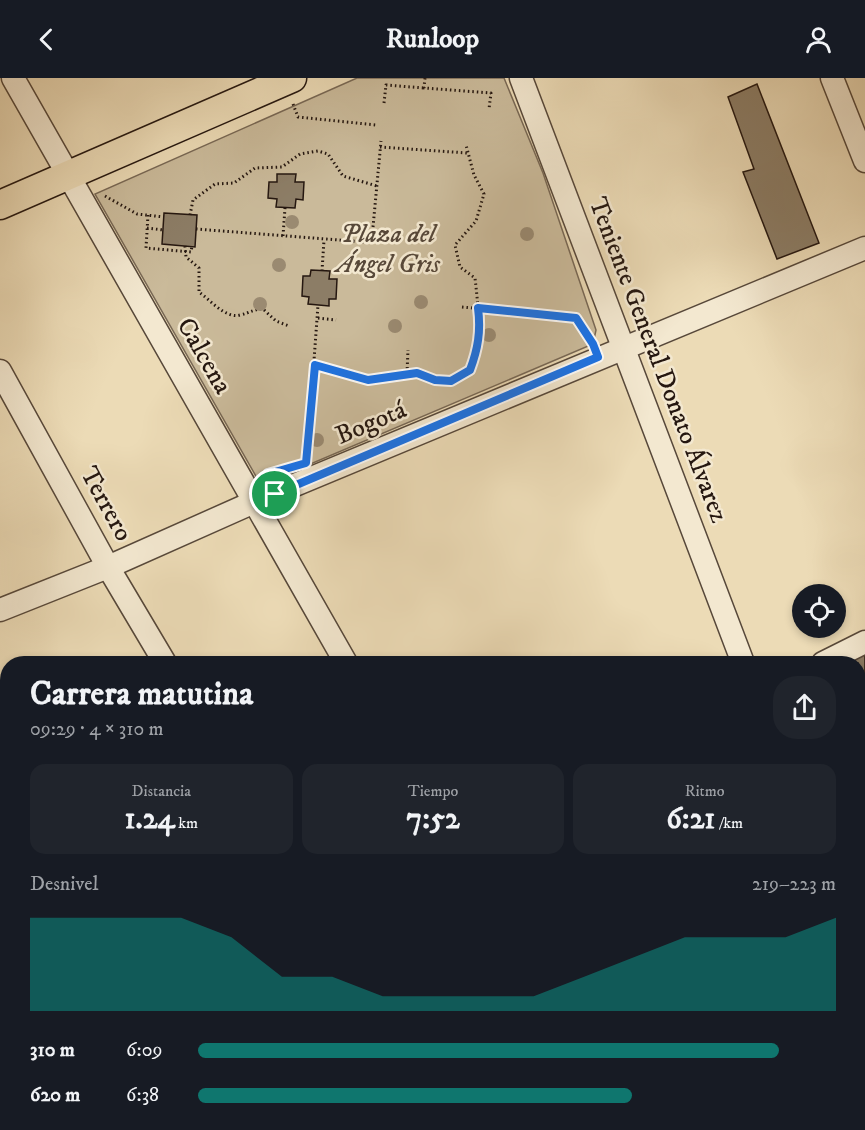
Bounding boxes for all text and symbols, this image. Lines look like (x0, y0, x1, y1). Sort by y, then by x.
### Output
text: Runloop (386, 22, 479, 56)
icon: back (30, 23, 63, 56)
icon: person (802, 23, 835, 56)
street label: Teniente General Donato Álvarez (581, 192, 736, 527)
park label: Plaza del Ángel Gris (333, 218, 441, 281)
street label: Calcena (169, 312, 239, 400)
street label: Bogotá (331, 393, 411, 453)
street label: Terrero (72, 461, 140, 547)
pin (249, 468, 300, 519)
icon: arrive (258, 477, 291, 510)
map controls (792, 584, 846, 638)
button: locate (792, 584, 846, 638)
text: Carrera matutina (30, 674, 253, 715)
button: share (773, 676, 836, 739)
text: 09:29 · 4 × 310 m (30, 717, 164, 742)
text: Distancia (132, 781, 191, 801)
text: Tiempo (408, 781, 458, 801)
text: Ritmo (685, 781, 724, 801)
text: 1.24 (125, 801, 175, 838)
text: 7:52 (406, 801, 460, 838)
text: 6:21 (666, 801, 715, 838)
text: km (175, 813, 198, 833)
text: /km (715, 813, 743, 833)
text: Desnivel (30, 872, 99, 897)
text: 219–223 m (752, 872, 836, 897)
text: 310 m (30, 1038, 75, 1063)
text: 6:09 (126, 1038, 162, 1063)
text: 620 m (30, 1083, 80, 1108)
text: 6:38 (126, 1083, 159, 1108)

